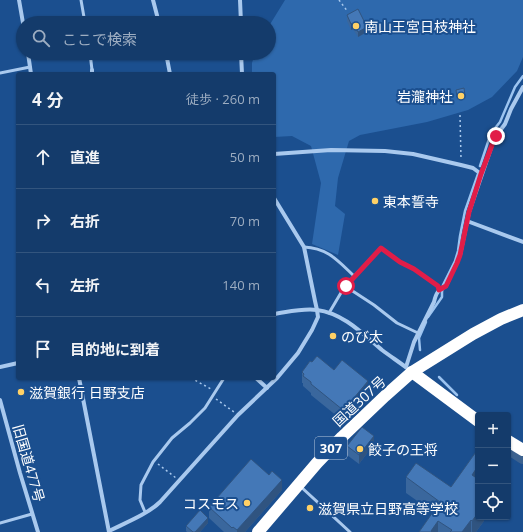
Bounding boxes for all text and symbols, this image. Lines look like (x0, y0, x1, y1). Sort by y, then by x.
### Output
search box (16, 16, 276, 60)
place label: 南山王宮日枝神社 (364, 17, 476, 36)
marker: 南山王宮日枝神社 (351, 21, 361, 31)
icon: search (30, 27, 52, 49)
text: ここで検索 (62, 29, 137, 49)
place label: 岩瀧神社 (397, 87, 453, 106)
text: 4 分 (32, 88, 63, 111)
text: 徒歩 · 260 m (186, 90, 260, 108)
marker: 岩瀧神社 (456, 91, 466, 101)
route end (487, 127, 505, 145)
icon: ahead (32, 146, 54, 168)
text: 直進 (70, 147, 100, 167)
text: 50 m (230, 148, 260, 166)
place label: 東本誓寺 (383, 192, 439, 211)
marker: 東本誓寺 (370, 196, 380, 206)
icon: right (32, 210, 54, 232)
text: 右折 (70, 211, 100, 231)
text: 70 m (230, 212, 260, 230)
icon: left (32, 274, 54, 296)
text: 左折 (70, 275, 100, 295)
text: 140 m (222, 276, 260, 294)
route start (337, 277, 355, 295)
place label: のび太 (341, 327, 383, 346)
marker: のび太 (328, 331, 338, 341)
icon: arrive (32, 338, 54, 360)
text: 目的地に到着 (70, 339, 160, 359)
street label: 国道307号 (328, 372, 390, 430)
place label: 滋賀銀行 日野支店 (29, 383, 145, 402)
marker: 滋賀銀行 日野支店 (16, 387, 26, 397)
map controls (475, 412, 511, 520)
button: + (475, 412, 511, 448)
street label: 旧国道477号 (9, 422, 49, 504)
road number: 307 (315, 437, 347, 459)
place label: 餃子の王将 (368, 440, 438, 459)
marker: 餃子の王将 (355, 444, 365, 454)
button: − (475, 448, 511, 484)
button: locate (475, 484, 511, 520)
place label: コスモス (183, 494, 239, 513)
marker: コスモス (242, 498, 252, 508)
place label: 滋賀県立日野高等学校 (318, 499, 458, 518)
marker: 滋賀県立日野高等学校 (305, 503, 315, 513)

